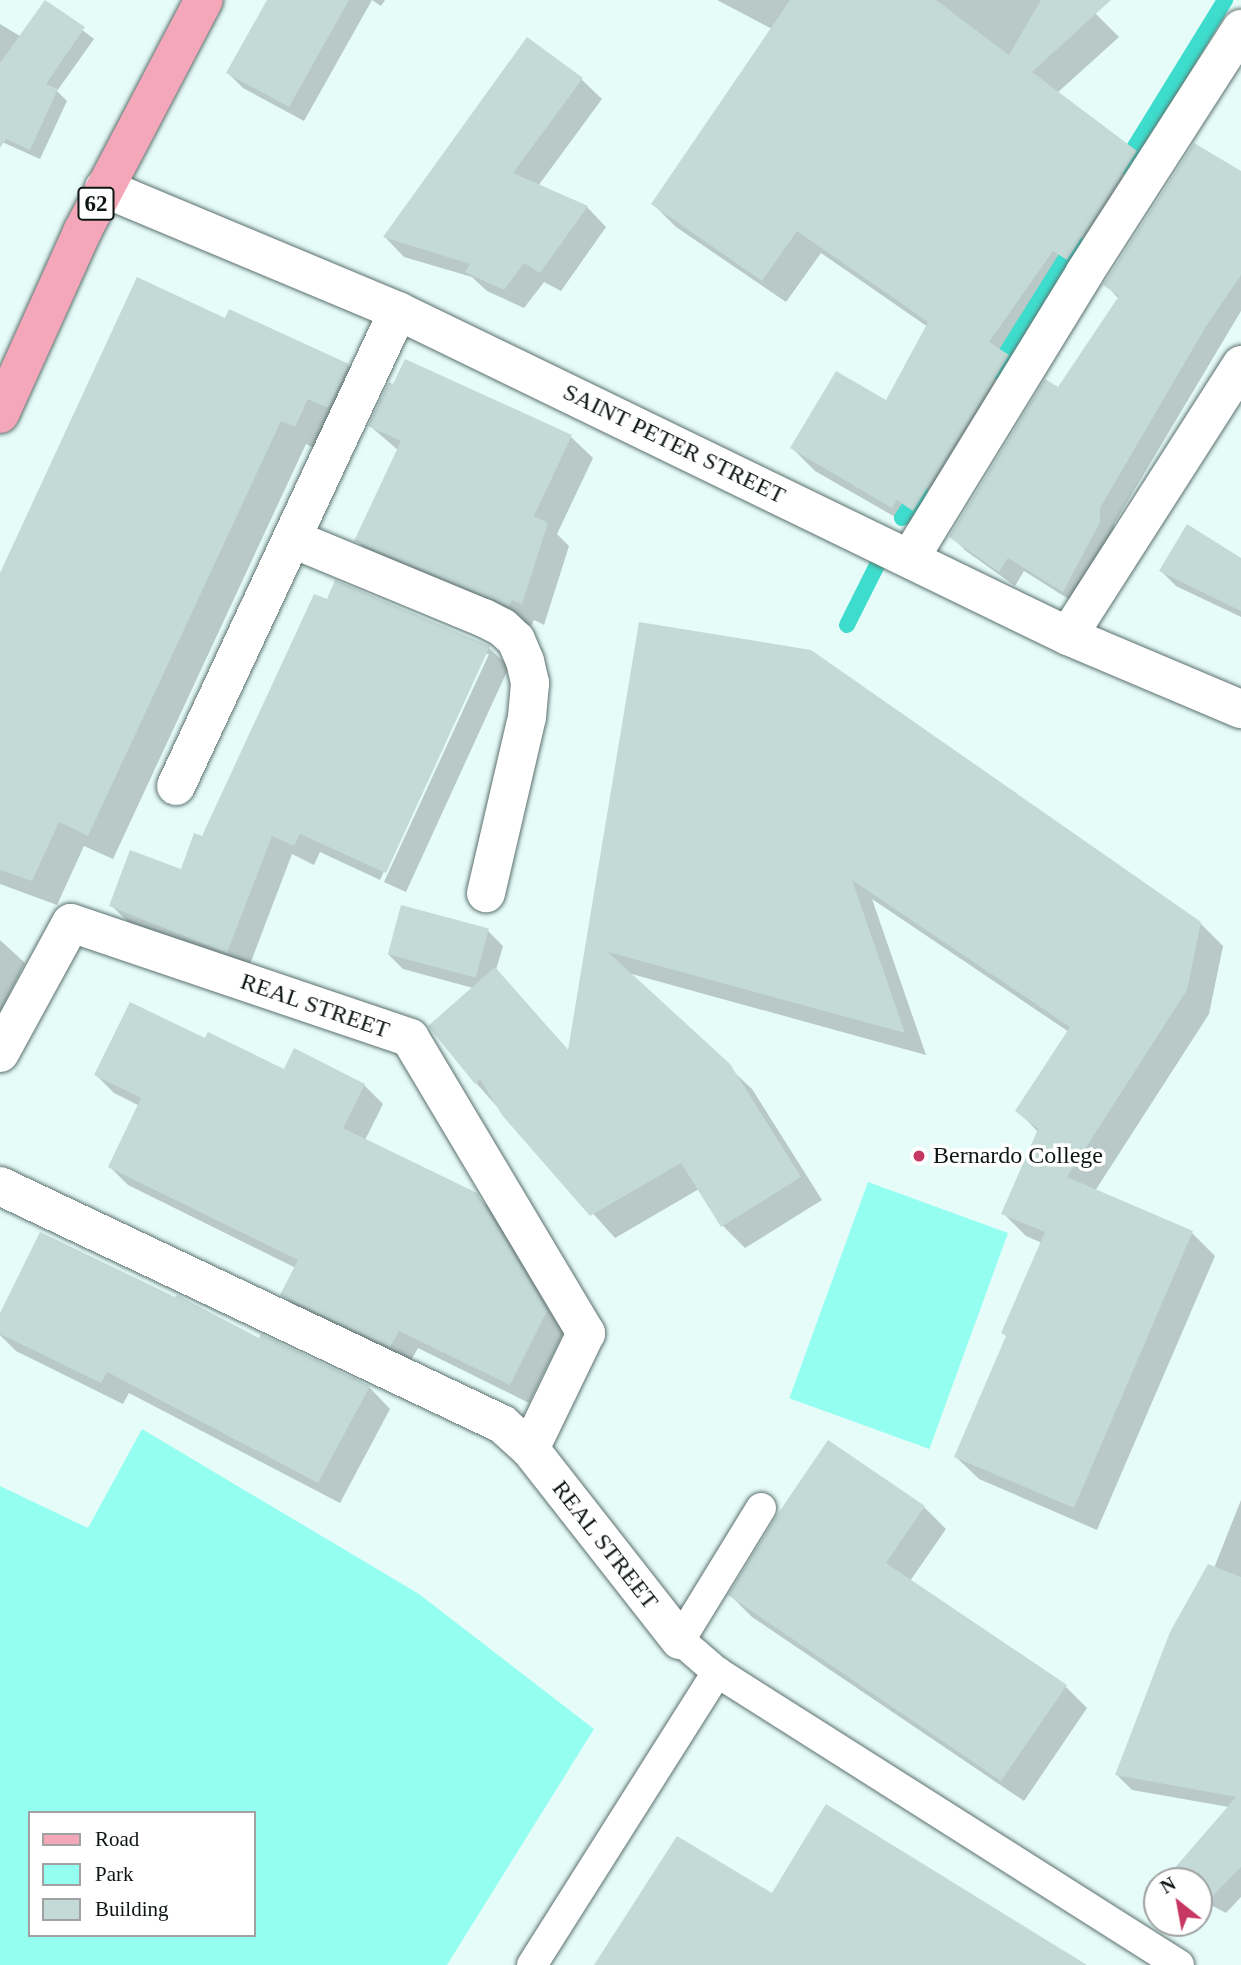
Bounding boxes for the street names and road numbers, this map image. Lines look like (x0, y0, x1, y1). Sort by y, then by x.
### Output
road number: 62 (77, 184, 115, 224)
street label: SAINT PETER STREET (558, 378, 790, 510)
street label: REAL STREET (236, 967, 394, 1045)
street label: REAL STREET (545, 1474, 665, 1616)

